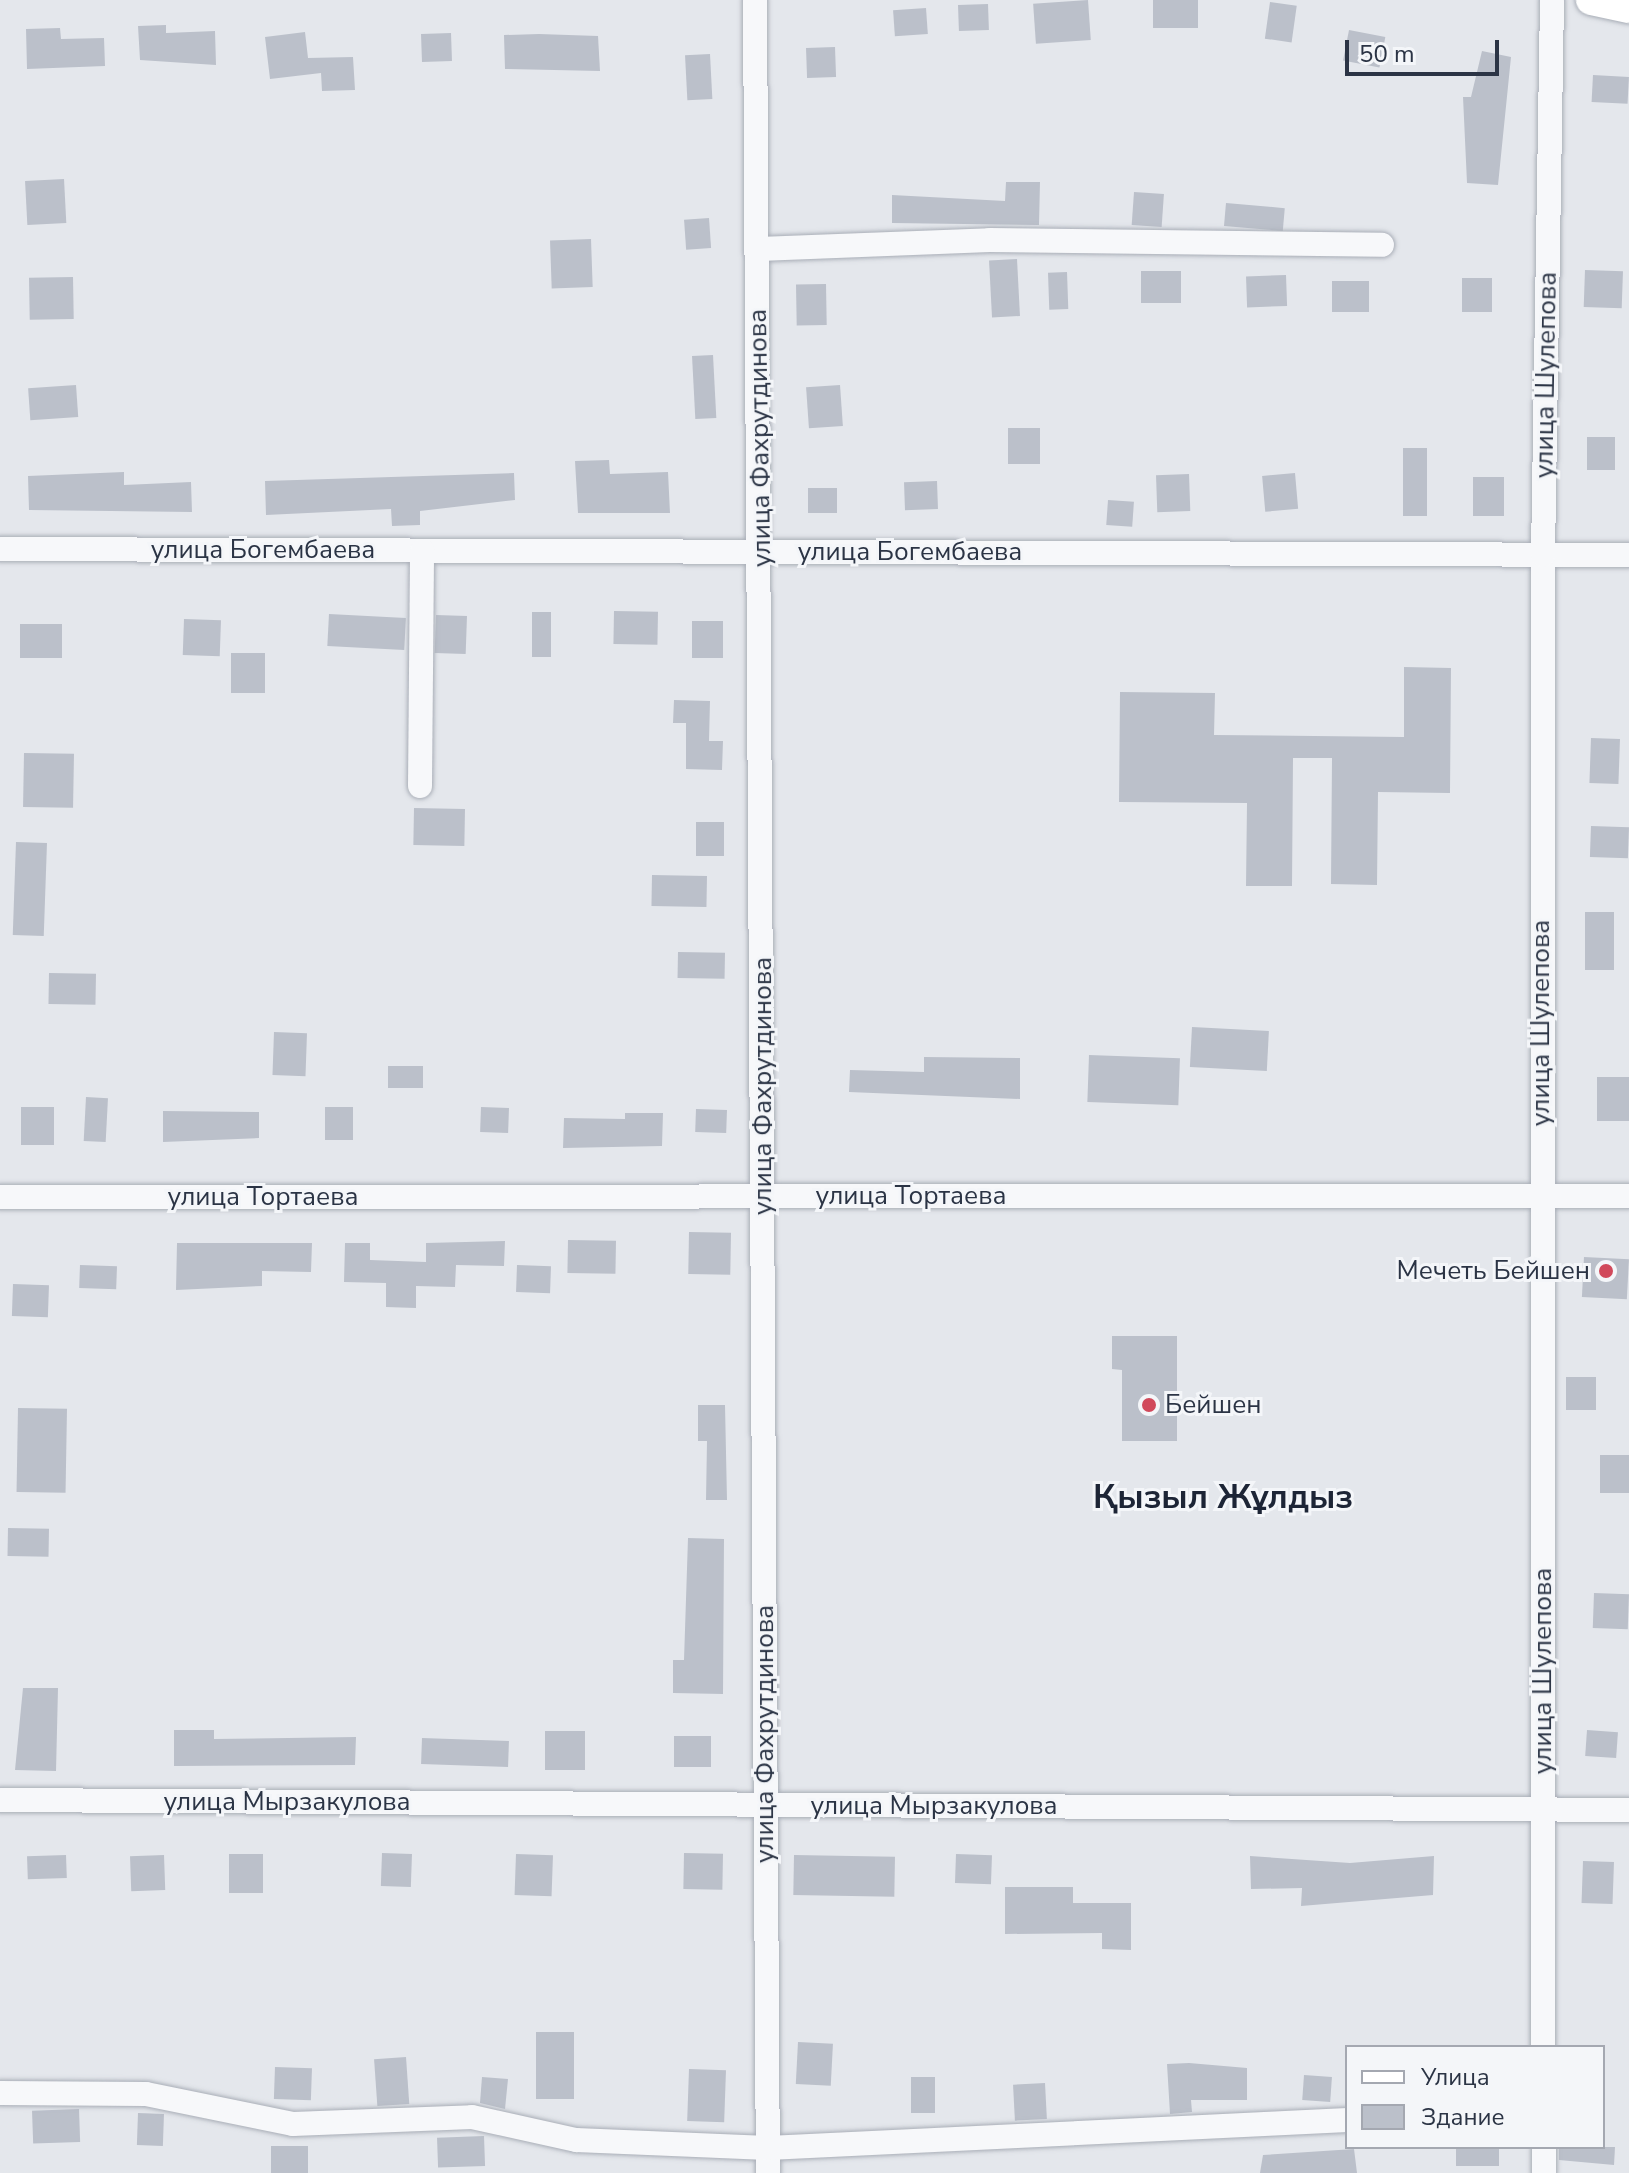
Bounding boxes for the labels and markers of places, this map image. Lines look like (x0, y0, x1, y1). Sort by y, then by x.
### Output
place label: Мечеть Бейшен (1396, 1255, 1590, 1287)
marker: Мечеть Бейшен (1597, 1262, 1615, 1280)
place label: Бейшен (1165, 1389, 1262, 1421)
marker: Бейшен (1140, 1396, 1158, 1414)

